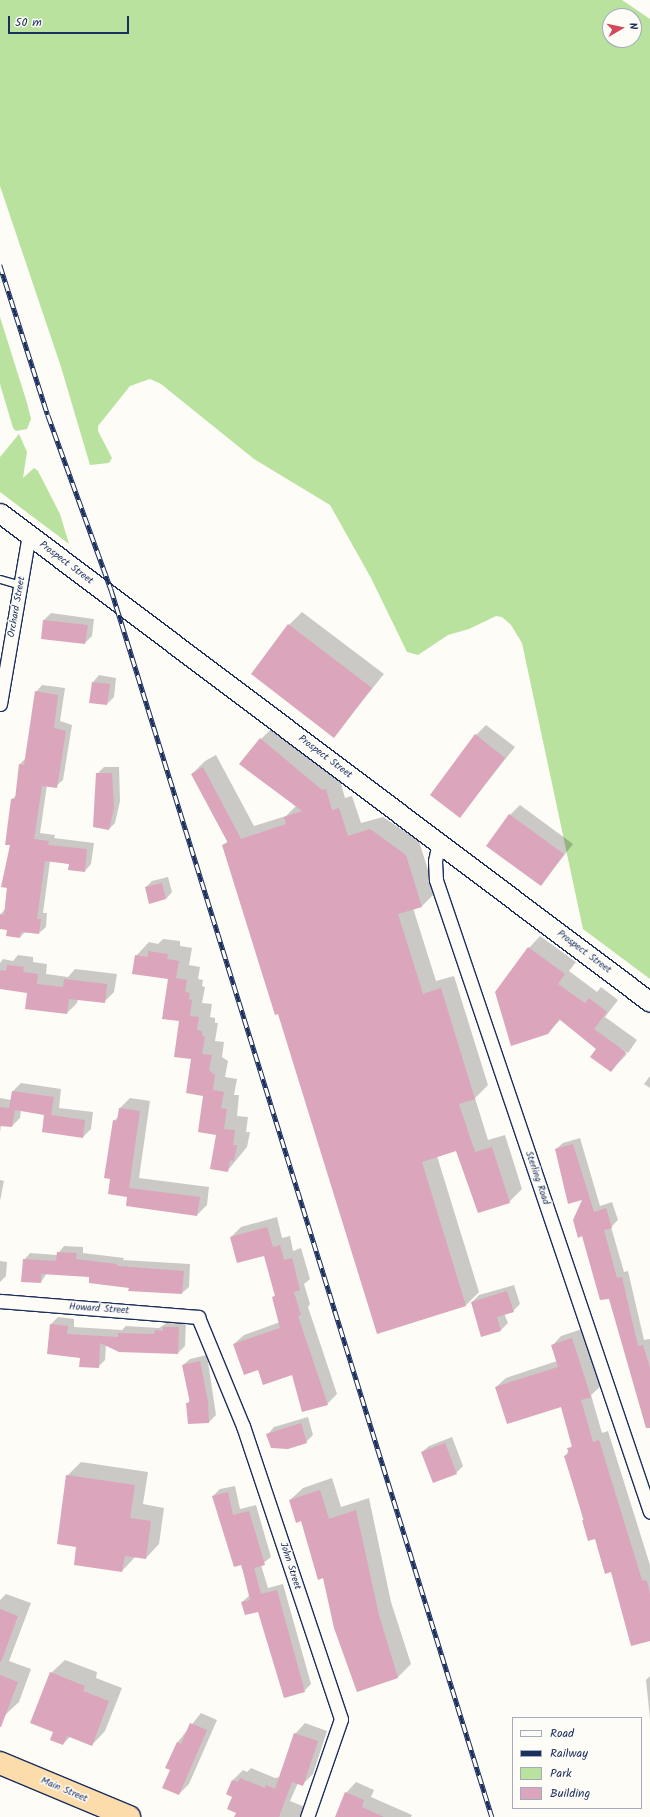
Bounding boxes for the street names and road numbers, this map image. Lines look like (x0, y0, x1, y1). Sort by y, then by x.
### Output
street label: Prospect Street (37, 539, 95, 587)
street label: Orchard Street (6, 576, 28, 638)
street label: Prospect Street (296, 733, 354, 781)
street label: Prospect Street (555, 928, 613, 976)
street label: Sterling Road (522, 1150, 552, 1206)
street label: Howard Street (68, 1301, 130, 1317)
street label: John Street (277, 1541, 303, 1591)
street label: Main Street (39, 1775, 89, 1805)

